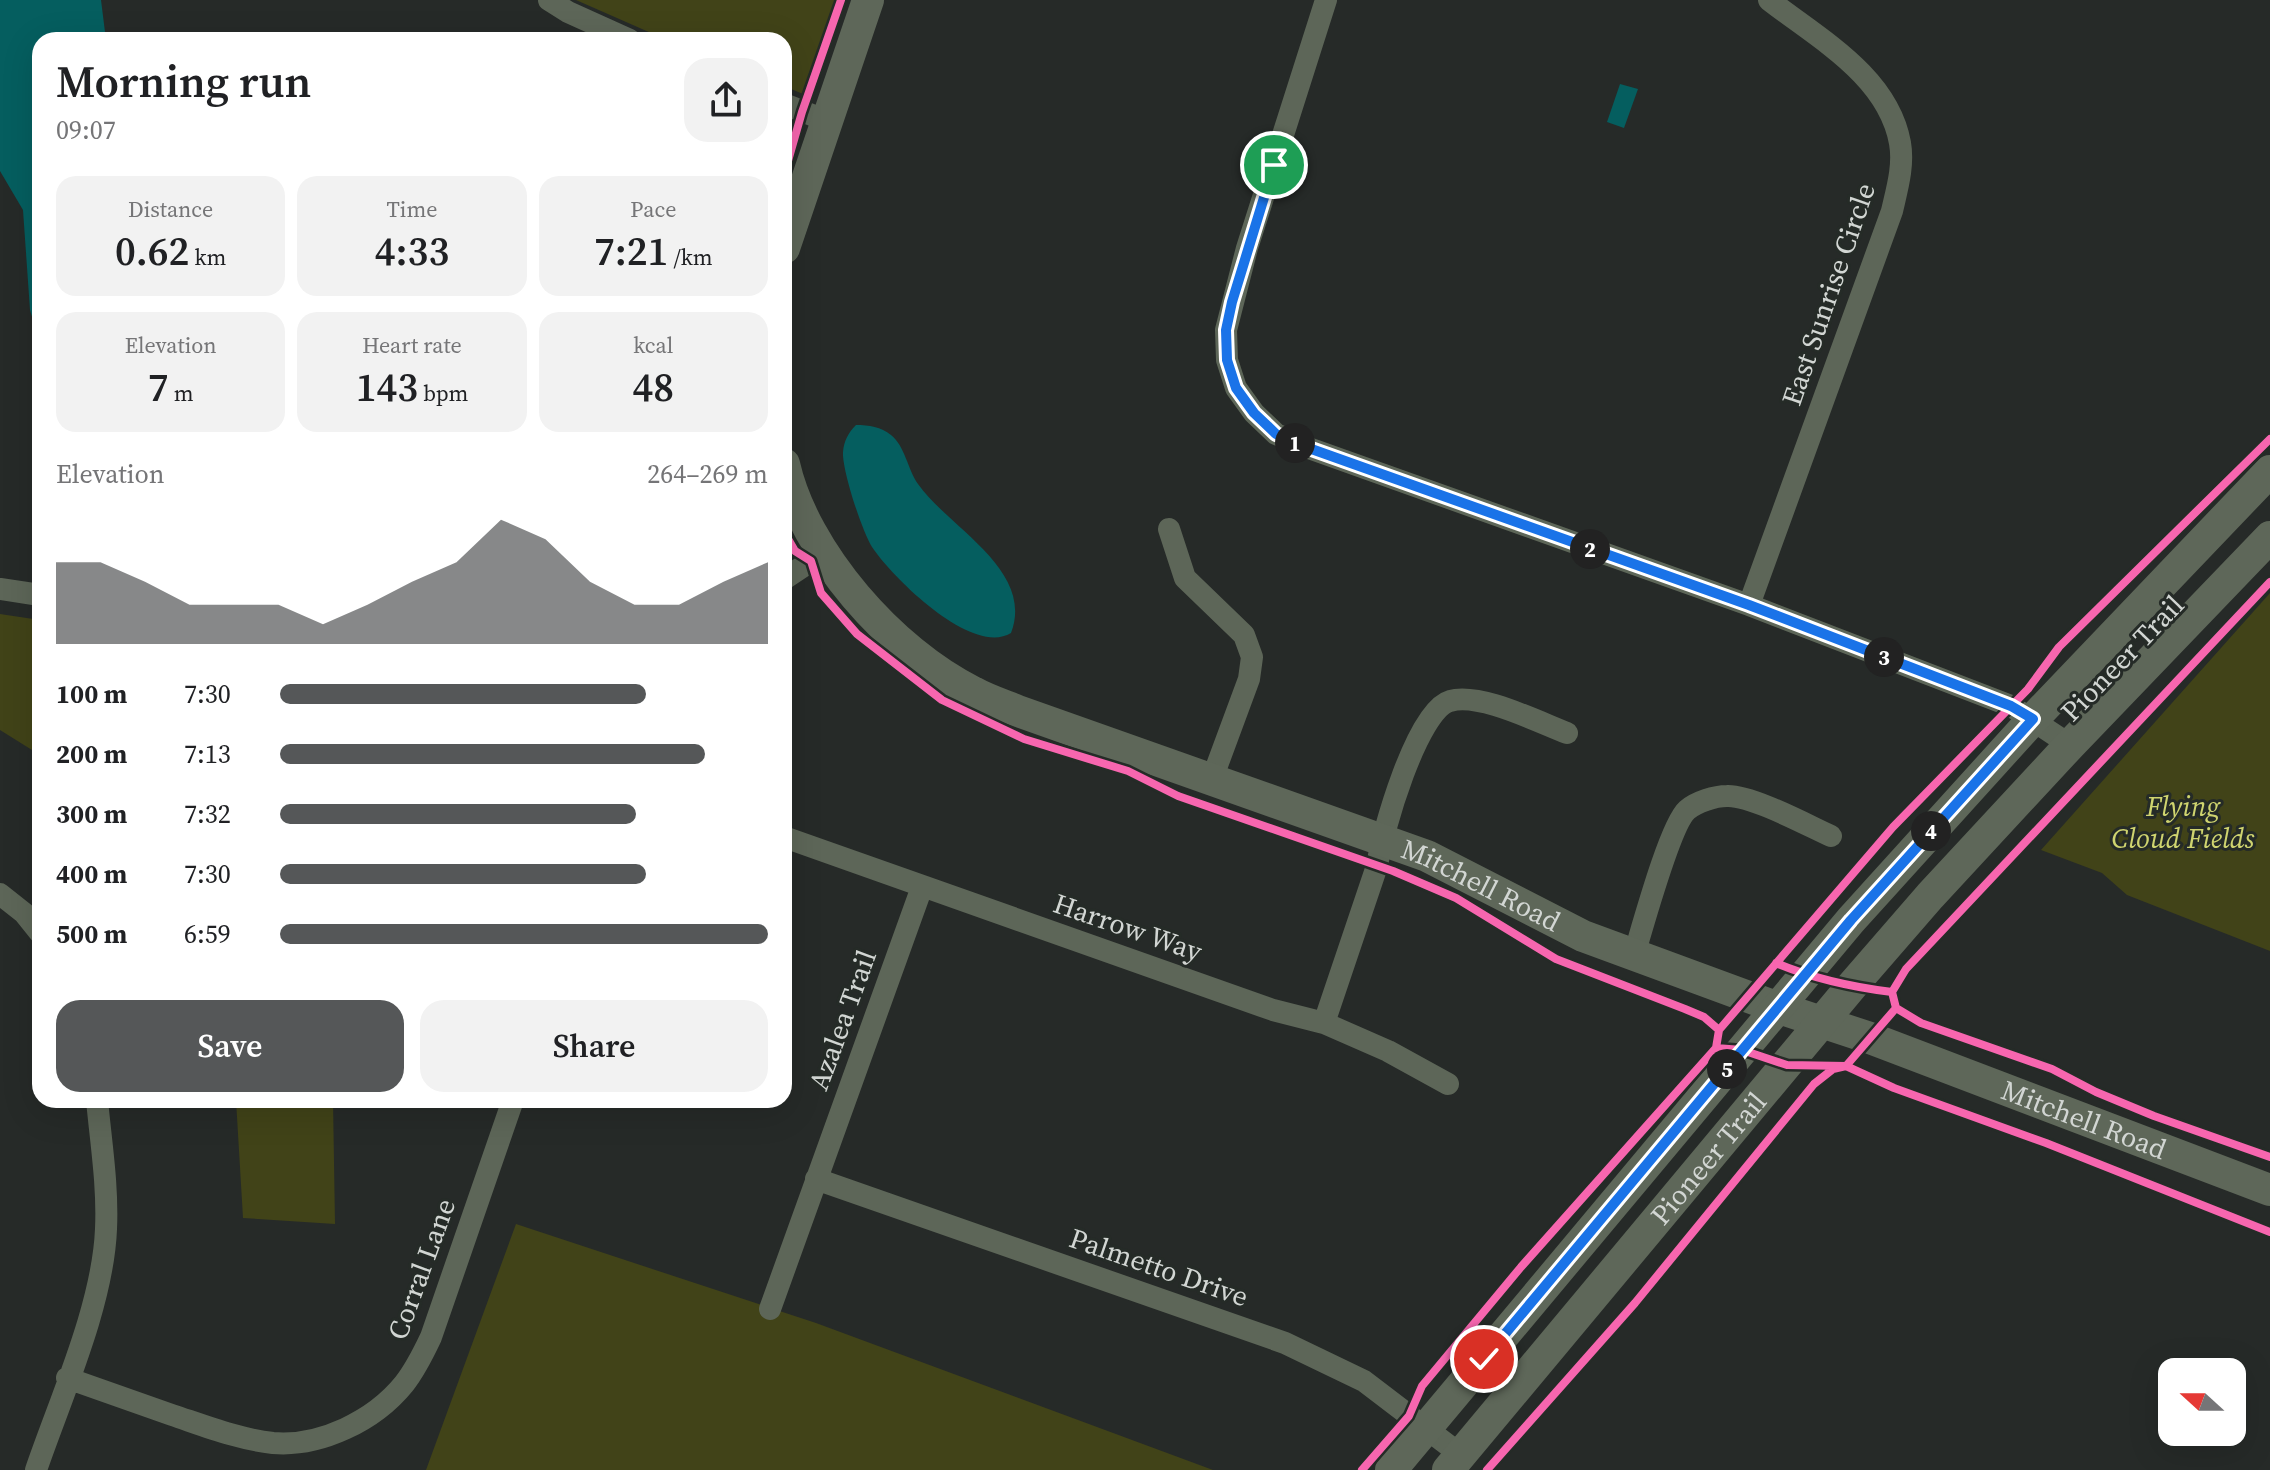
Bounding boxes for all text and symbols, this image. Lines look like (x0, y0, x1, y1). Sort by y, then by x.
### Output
text: Morning run (56, 51, 312, 112)
button: share (684, 58, 768, 142)
text: 09:07 (56, 112, 116, 148)
pin (1240, 131, 1308, 199)
icon: arrive (1252, 143, 1296, 187)
street label: East Sunrise Circle (1772, 178, 1884, 410)
text: Distance (128, 194, 213, 224)
text: Time (387, 194, 437, 224)
text: Pace (630, 194, 676, 224)
text: 0.62 (115, 224, 189, 278)
text: 4:33 (375, 224, 449, 278)
text: 7:21 (594, 224, 668, 278)
text: km (189, 242, 226, 272)
text: /km (668, 242, 713, 272)
text: Elevation (125, 330, 217, 360)
text: Heart rate (362, 330, 462, 360)
text: kcal (633, 330, 673, 360)
text: 7 (148, 360, 169, 414)
text: 143 (356, 360, 418, 414)
text: 48 (633, 360, 674, 414)
text: m (169, 378, 194, 408)
text: bpm (418, 378, 468, 408)
pin: 1 (1275, 423, 1315, 463)
text: 1 (1289, 428, 1301, 458)
text: Elevation (56, 456, 165, 492)
text: 264–269 m (647, 456, 768, 492)
pin: 2 (1570, 529, 1610, 569)
text: 2 (1584, 534, 1596, 564)
street label: Pioneer Trail (2052, 586, 2192, 730)
pin: 3 (1864, 637, 1904, 677)
text: 3 (1878, 642, 1890, 672)
text: 100 m (56, 676, 127, 712)
text: 7:30 (184, 676, 231, 712)
text: 200 m (56, 736, 127, 772)
text: 7:13 (184, 736, 231, 772)
park label: Flying Cloud Fields (2112, 787, 2255, 857)
text: 300 m (56, 796, 127, 832)
text: 7:32 (184, 796, 231, 832)
pin: 4 (1911, 811, 1951, 851)
text: 4 (1925, 816, 1937, 846)
street label: Mitchell Road (1396, 829, 1567, 940)
text: 400 m (56, 856, 127, 892)
text: 7:30 (184, 856, 231, 892)
street label: Harrow Way (1049, 884, 1208, 970)
text: 500 m (56, 916, 127, 952)
text: 6:59 (184, 916, 231, 952)
street label: Azalea Trail (799, 945, 885, 1095)
button: Save (56, 1000, 404, 1092)
button: Share (420, 1000, 768, 1092)
pin: 5 (1707, 1049, 1747, 1089)
text: 5 (1721, 1054, 1733, 1084)
street label: Mitchell Road (1996, 1071, 2172, 1168)
street label: Pioneer Trail (1641, 1084, 1775, 1233)
street label: Corral Lane (378, 1193, 464, 1345)
street label: Palmetto Drive (1065, 1219, 1253, 1315)
pin (1450, 1325, 1518, 1393)
icon: check (1462, 1337, 1506, 1381)
north arrow (2158, 1358, 2246, 1446)
map controls (2158, 1358, 2246, 1446)

